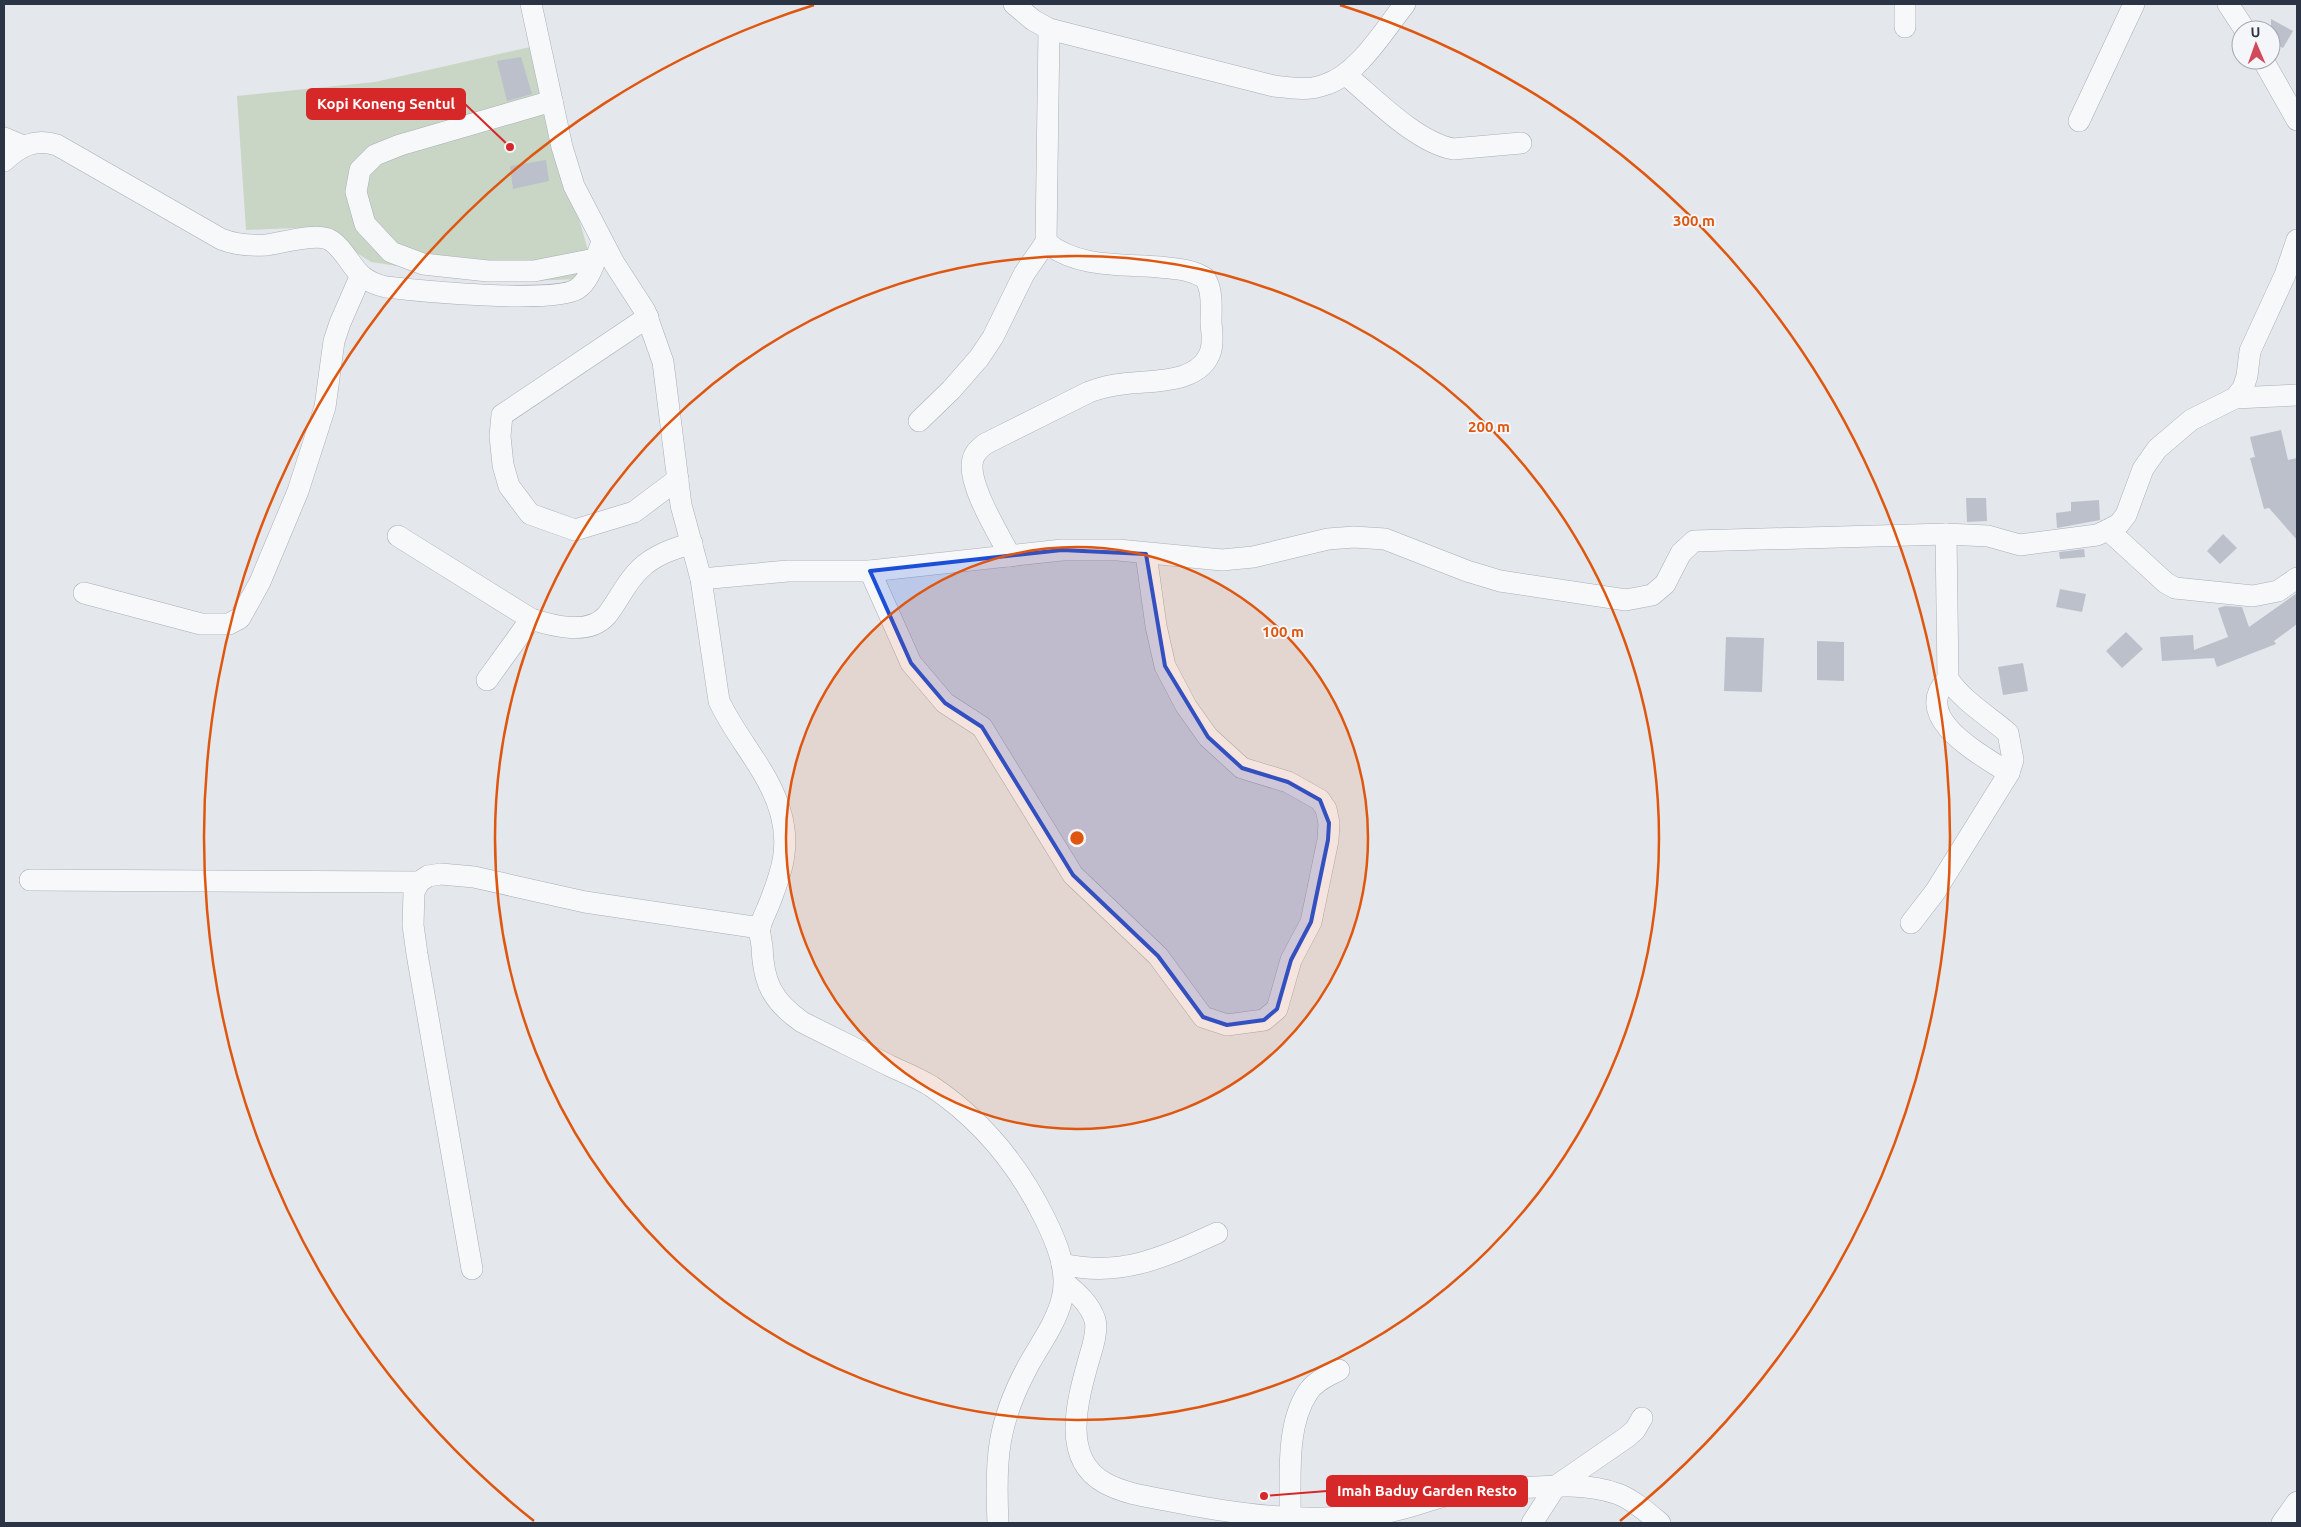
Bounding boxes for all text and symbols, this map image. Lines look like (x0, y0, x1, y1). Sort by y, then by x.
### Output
north arrow (2231, 20, 2281, 70)
text: U (2250, 24, 2261, 40)
callout: Kopi Koneng Sentul (307, 89, 465, 119)
text: Kopi Koneng Sentul (317, 95, 455, 112)
text: 300 m (1673, 212, 1715, 229)
text: 200 m (1468, 418, 1510, 435)
text: 100 m (1262, 623, 1304, 640)
centre of rings (1068, 829, 1086, 847)
callout: Imah Baduy Garden Resto (1327, 1476, 1527, 1506)
text: Imah Baduy Garden Resto (1337, 1482, 1517, 1499)

